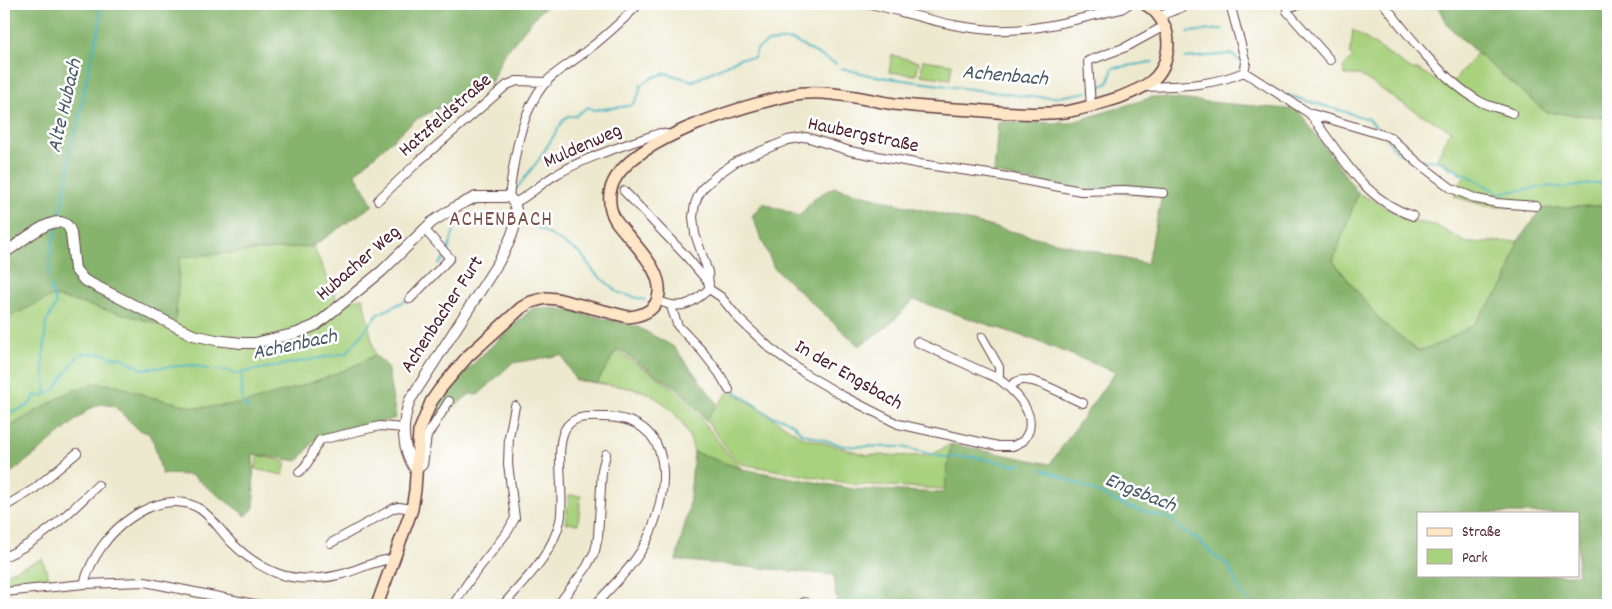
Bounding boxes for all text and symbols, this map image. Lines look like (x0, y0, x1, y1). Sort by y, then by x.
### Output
water label: Alte Hubach (41, 55, 92, 156)
water label: Achenbach (961, 58, 1050, 96)
street label: Hatzfeldstraße (393, 67, 499, 164)
street label: Haubergstraße (805, 111, 921, 161)
street label: Muldenweg (539, 117, 627, 177)
district label: ACHENBACH (449, 206, 553, 236)
street label: Hubacher Weg (311, 219, 407, 309)
street label: Achenbacher Furt (395, 251, 491, 379)
water label: Achenbach (250, 322, 341, 370)
street label: In der Engsbach (789, 334, 907, 418)
water label: Engsbach (1100, 466, 1181, 522)
legend (1417, 512, 1580, 576)
text: Straße (1462, 522, 1501, 544)
text: Park (1462, 548, 1488, 570)

